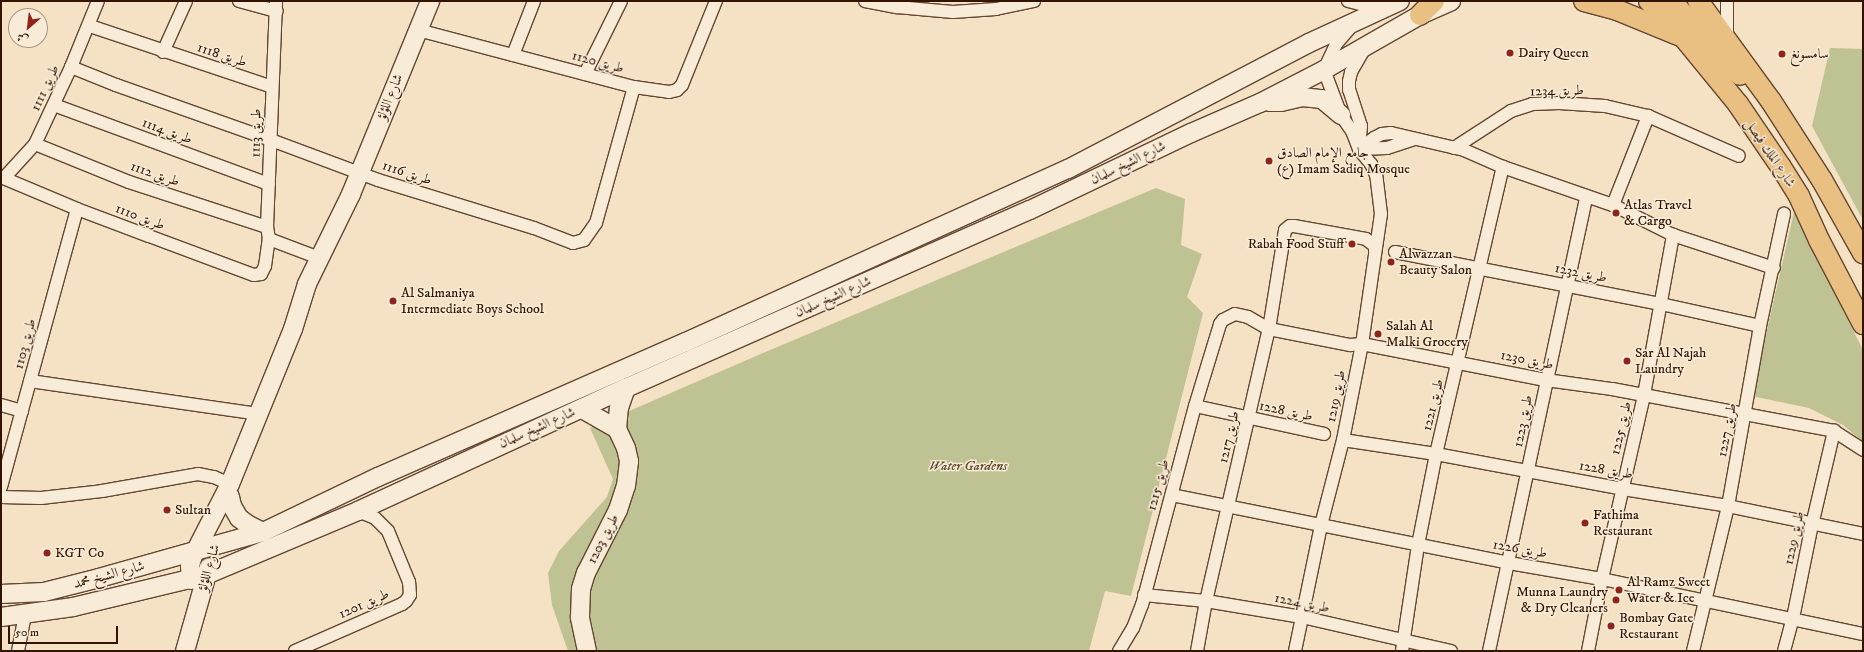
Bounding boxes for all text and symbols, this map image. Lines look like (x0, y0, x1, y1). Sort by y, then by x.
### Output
north arrow (8, 8, 48, 48)
text: ش (15, 29, 31, 46)
street label: طريق 1118 (195, 39, 249, 71)
place label: Dairy Queen (1518, 45, 1589, 61)
place label: سامسونغ (1790, 46, 1829, 62)
street label: طريق 1120 (570, 47, 626, 77)
marker: Dairy Queen (1505, 48, 1515, 58)
marker: سامسونغ (1777, 49, 1787, 59)
street label: طريق 1111 (27, 62, 63, 114)
street label: شارع اللؤلؤ (373, 72, 407, 122)
street label: طريق 1234 (1530, 82, 1584, 100)
street label: طريق 1113 (247, 108, 265, 158)
street label: طريق 1114 (140, 114, 194, 148)
street label: شارع الملك فيصل (1741, 115, 1799, 191)
street label: شارع الشيخ سلمان (1088, 138, 1168, 188)
place label: جامع الإمام الصادق (ع) Imam Sadiq Mosque (1277, 145, 1410, 178)
marker: جامع الإمام الصادق (ع) Imam Sadiq Mosque (1264, 156, 1274, 166)
street label: طريق 1116 (380, 157, 434, 189)
street label: طريق 1112 (128, 158, 182, 190)
place label: Atlas Travel & Cargo (1624, 197, 1692, 230)
street label: طريق 1110 (113, 200, 167, 234)
marker: Atlas Travel & Cargo (1611, 208, 1621, 218)
place label: Rabah Food Stuff (1248, 236, 1344, 252)
marker: Rabah Food Stuff (1347, 239, 1357, 249)
place label: Alwazzan Beauty Salon (1399, 246, 1472, 278)
marker: Alwazzan Beauty Salon (1386, 257, 1396, 267)
street label: طريق 1232 (1554, 260, 1608, 286)
street label: شارع الشيخ سلمان (792, 273, 874, 321)
place label: Al Salmaniya Intermediate Boys School (401, 285, 544, 318)
marker: Al Salmaniya Intermediate Boys School (388, 296, 398, 306)
street label: طريق 1103 (10, 317, 40, 371)
place label: Salah Al Malki Grocery (1386, 318, 1468, 350)
marker: Salah Al Malki Grocery (1373, 329, 1383, 339)
place label: Sar Al Najah Laundry (1635, 345, 1706, 378)
street label: طريق 1230 (1499, 347, 1555, 373)
marker: Sar Al Najah Laundry (1622, 356, 1632, 366)
street label: طريق 1219 (1323, 369, 1349, 423)
street label: طريق 1221 (1418, 377, 1448, 433)
street label: طريق 1223 (1510, 394, 1536, 448)
street label: طريق 1228 (1258, 397, 1314, 425)
street label: طريق 1225 (1607, 400, 1635, 456)
street label: طريق 1227 (1714, 402, 1740, 458)
street label: شارع الشيخ سلمان (496, 404, 578, 452)
street label: طريق 1217 (1215, 409, 1243, 465)
street label: طريق 1215 (1143, 457, 1173, 513)
street label: طريق 1228 (1578, 457, 1634, 483)
park label: Water Gardens (929, 458, 1007, 474)
place label: Sultan (175, 502, 211, 518)
marker: Sultan (162, 505, 172, 515)
place label: Fathima Restaurant (1593, 507, 1653, 540)
street label: طريق 1229 (1780, 510, 1808, 566)
street label: طريق 1203 (583, 511, 623, 567)
marker: Fathima Restaurant (1580, 518, 1590, 528)
street label: طريق 1226 (1492, 536, 1548, 562)
street label: شارع اللؤلؤ (194, 543, 224, 593)
place label: KGT Co (55, 545, 104, 561)
marker: KGT Co (42, 548, 52, 558)
street label: شارع الشيخ محمد (72, 557, 146, 593)
place label: Al Ramz Sweet Water & Ice (1627, 574, 1710, 606)
place label: Munna Laundry & Dry Cleaners (1516, 584, 1608, 616)
street label: طريق 1201 (336, 585, 392, 623)
marker: Al Ramz Sweet Water & Ice (1614, 585, 1624, 595)
street label: طريق 1224 (1273, 589, 1331, 617)
marker: Munna Laundry & Dry Cleaners (1611, 595, 1621, 605)
place label: Bombay Gate Restaurant (1619, 610, 1693, 642)
scale bar (10, 618, 120, 644)
marker: Bombay Gate Restaurant (1606, 621, 1616, 631)
text: 50 m (15, 625, 39, 640)

